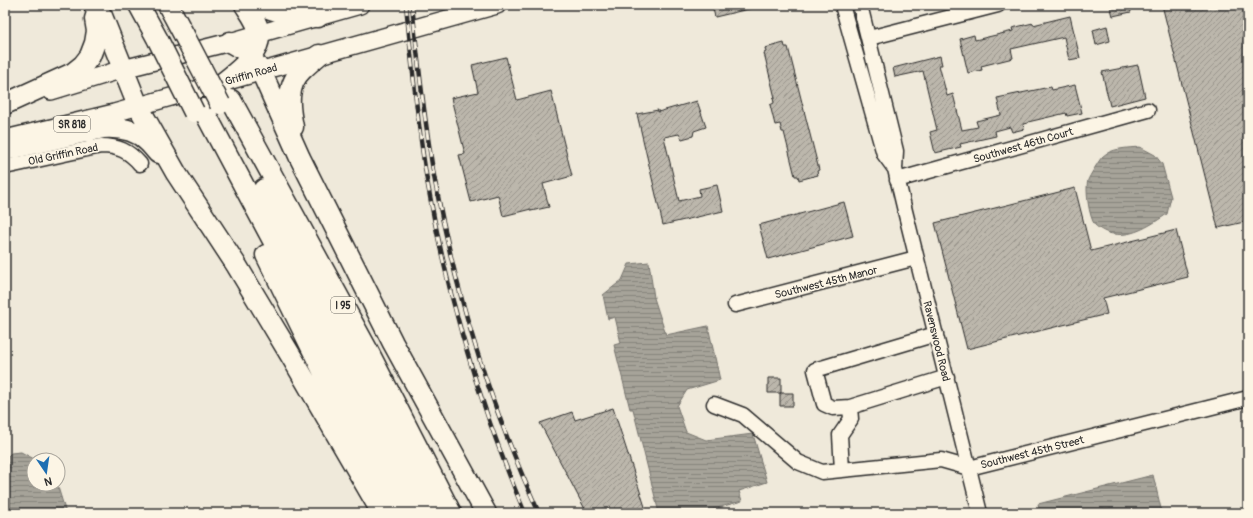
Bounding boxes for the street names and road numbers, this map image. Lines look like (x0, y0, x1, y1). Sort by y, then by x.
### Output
street label: Griffin Road (224, 61, 279, 88)
road number: SR 818 (54, 116, 90, 132)
street label: Southwest 46th Court (972, 125, 1075, 166)
street label: Old Griffin Road (27, 141, 99, 168)
street label: Southwest 45th Manor (773, 263, 879, 302)
road number: I 95 (331, 297, 355, 313)
street label: Ravenswood Road (920, 300, 953, 383)
street label: Southwest 45th Street (979, 433, 1086, 472)

